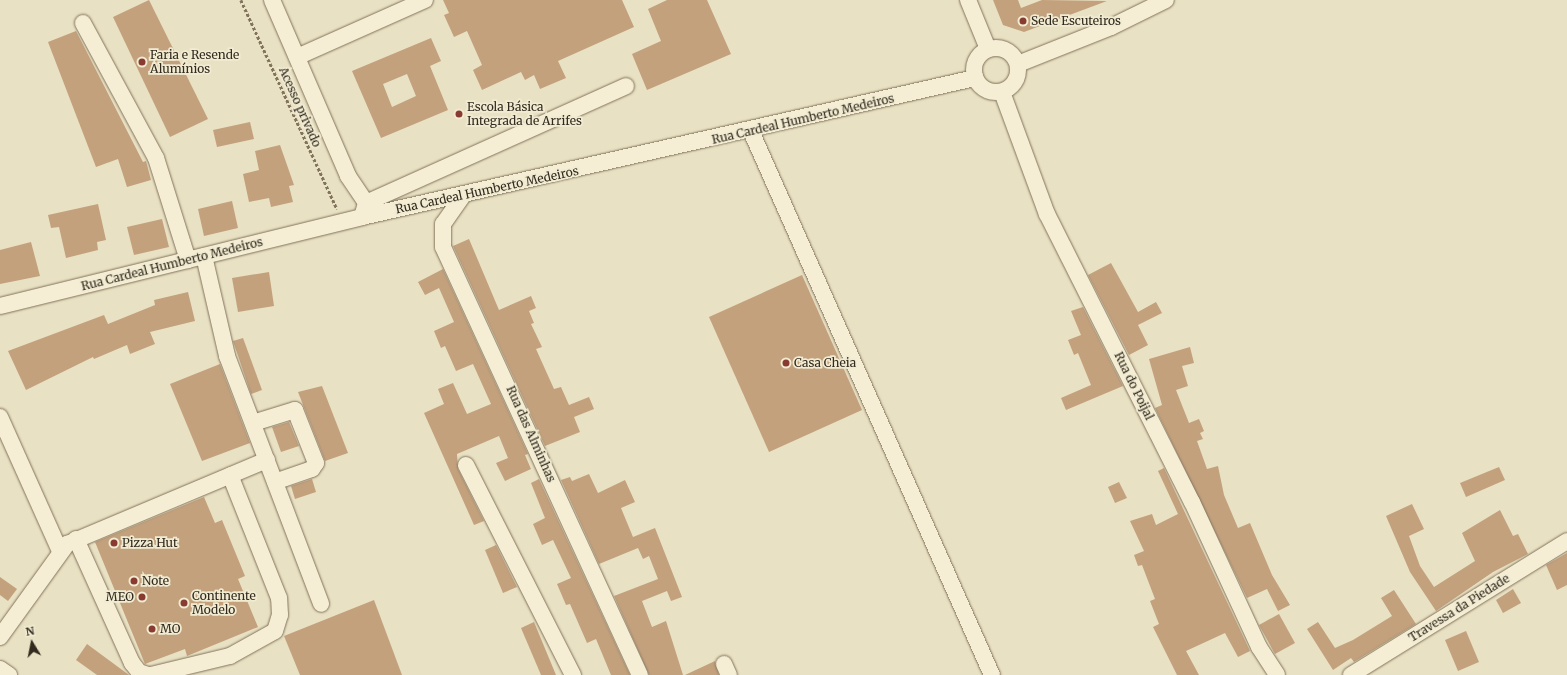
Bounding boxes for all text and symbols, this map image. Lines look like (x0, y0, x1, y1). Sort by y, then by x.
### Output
place label: Sede Escuteiros (1031, 14, 1121, 28)
marker: Sede Escuteiros (1018, 16, 1028, 26)
place label: Faria e Resende Alumínios (150, 48, 239, 76)
marker: Faria e Resende Alumínios (137, 57, 147, 67)
street label: Acesso privado (276, 65, 324, 149)
street label: Rua Cardeal Humberto Medeiros (710, 91, 896, 147)
place label: Escola Básica Integrada de Arrifes (467, 100, 582, 128)
marker: Escola Básica Integrada de Arrifes (454, 109, 464, 119)
street label: Rua Cardeal Humberto Medeiros (394, 164, 580, 216)
street label: Rua Cardeal Humberto Medeiros (80, 234, 264, 294)
street label: Rua do Poijal (1111, 350, 1157, 422)
place label: Casa Cheia (794, 356, 856, 370)
marker: Casa Cheia (781, 358, 791, 368)
street label: Rua das Alminhas (503, 384, 559, 484)
place label: Pizza Hut (122, 536, 178, 550)
marker: Pizza Hut (109, 538, 119, 548)
street label: Travessa da Piedade (1406, 571, 1512, 645)
place label: Note (142, 574, 169, 588)
marker: Note (129, 576, 139, 586)
place label: Continente Modelo (192, 589, 256, 617)
place label: MEO (106, 590, 134, 604)
marker: MEO (137, 592, 147, 602)
marker: Continente Modelo (179, 598, 189, 608)
place label: MO (160, 622, 180, 636)
north arrow (12, 623, 52, 663)
text: N (24, 624, 35, 639)
marker: MO (147, 624, 157, 634)

